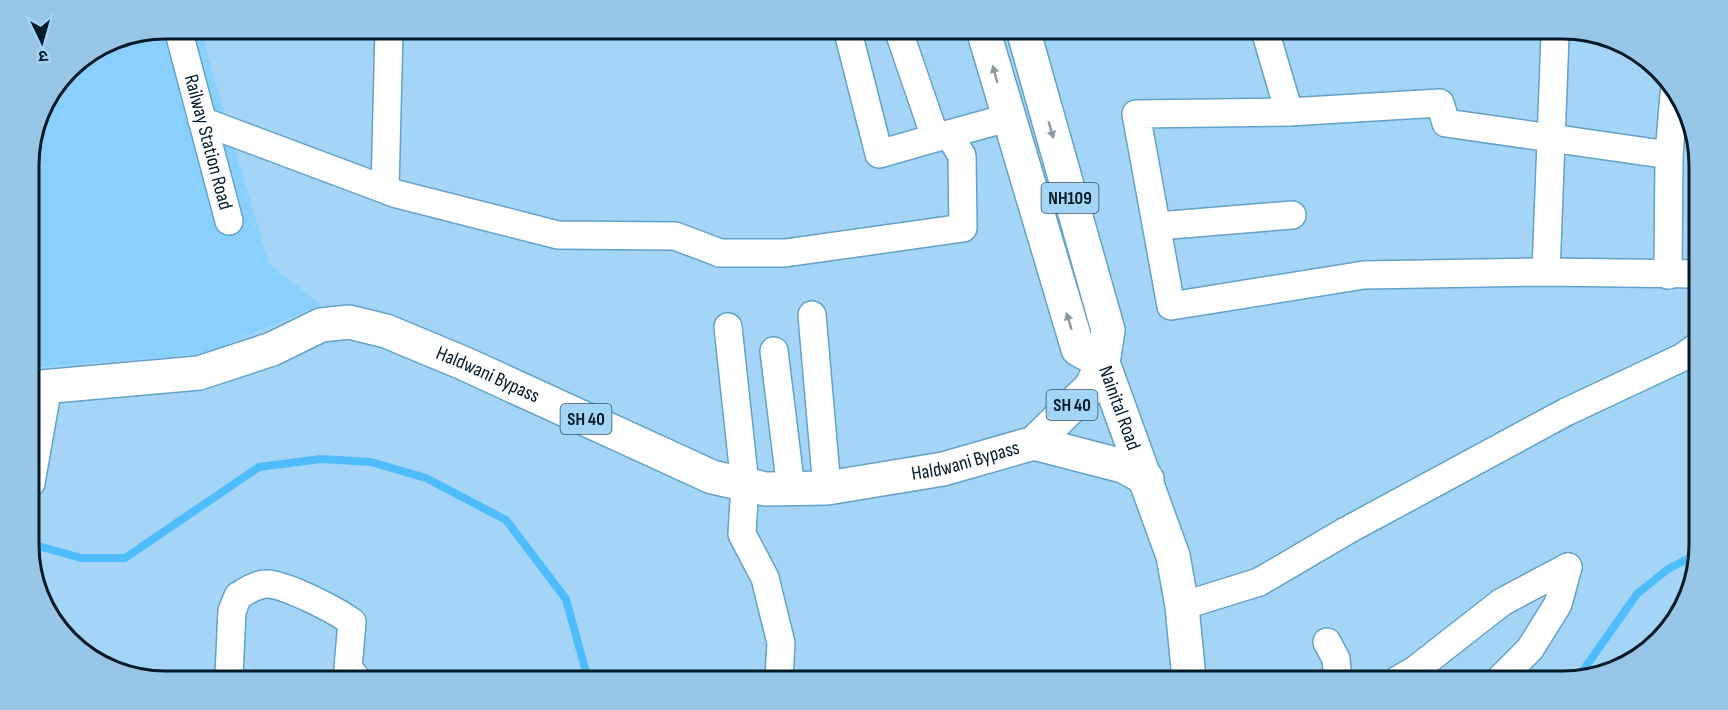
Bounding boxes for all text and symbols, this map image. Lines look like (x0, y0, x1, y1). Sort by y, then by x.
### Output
north arrow (12, 12, 72, 72)
text: उ (37, 46, 49, 65)
one-way arrow (990, 64, 999, 82)
street label: Railway Station Road (179, 72, 237, 212)
one-way arrow (1046, 121, 1056, 139)
road number: NH109 (1042, 183, 1098, 213)
one-way arrow (1064, 312, 1073, 330)
street label: Haldwani Bypass (432, 341, 543, 408)
street label: Nainital Road (1093, 363, 1146, 454)
road number: SH 40 (1046, 390, 1098, 420)
road number: SH 40 (560, 404, 612, 434)
street label: Haldwani Bypass (910, 436, 1022, 486)

